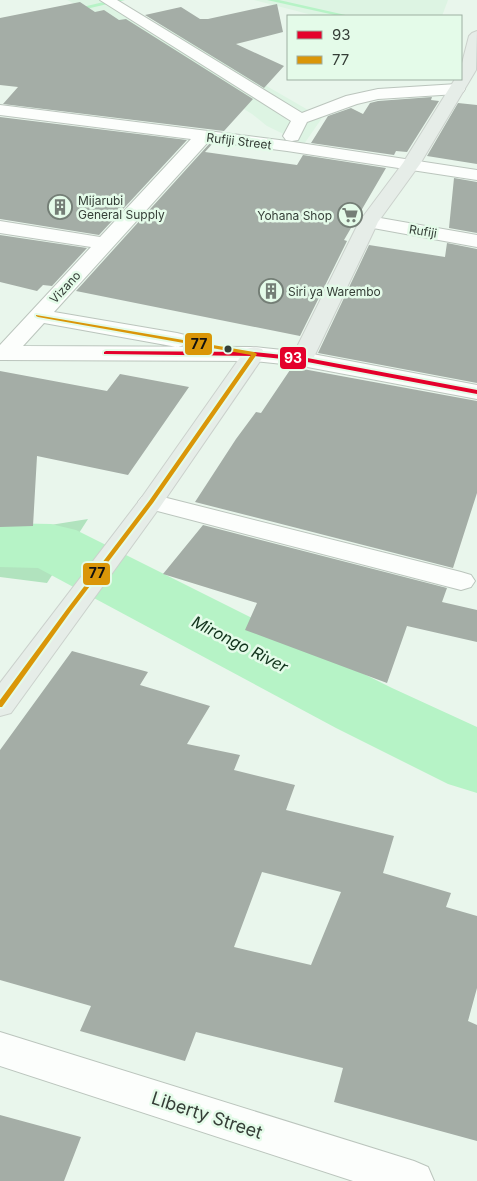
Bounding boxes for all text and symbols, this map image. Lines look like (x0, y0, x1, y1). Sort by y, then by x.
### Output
legend (287, 15, 462, 80)
text: 93 (332, 25, 351, 44)
text: 77 (332, 50, 349, 69)
street label: Rufiji Street (206, 130, 272, 152)
place label: Mijarubi General Supply (78, 193, 165, 222)
building icon: Mijarubi General Supply (47, 194, 73, 220)
supermarket icon: Yohana Shop (337, 202, 363, 228)
place label: Yohana Shop (257, 208, 332, 223)
street label: Rufiji (408, 221, 438, 241)
street label: Vizano (46, 268, 84, 306)
building icon: Siri ya Warembo (258, 278, 284, 304)
place label: Siri ya Warembo (288, 284, 381, 299)
line badge: 77 (184, 332, 213, 356)
text: 77 (191, 335, 207, 352)
unlabelled marker (223, 344, 233, 354)
line badge: 93 (279, 346, 307, 370)
text: 93 (284, 349, 302, 366)
line badge: 77 (82, 562, 111, 586)
text: 77 (89, 564, 105, 581)
water label: Mirongo River (189, 611, 292, 677)
street label: Liberty Street (149, 1087, 265, 1143)

